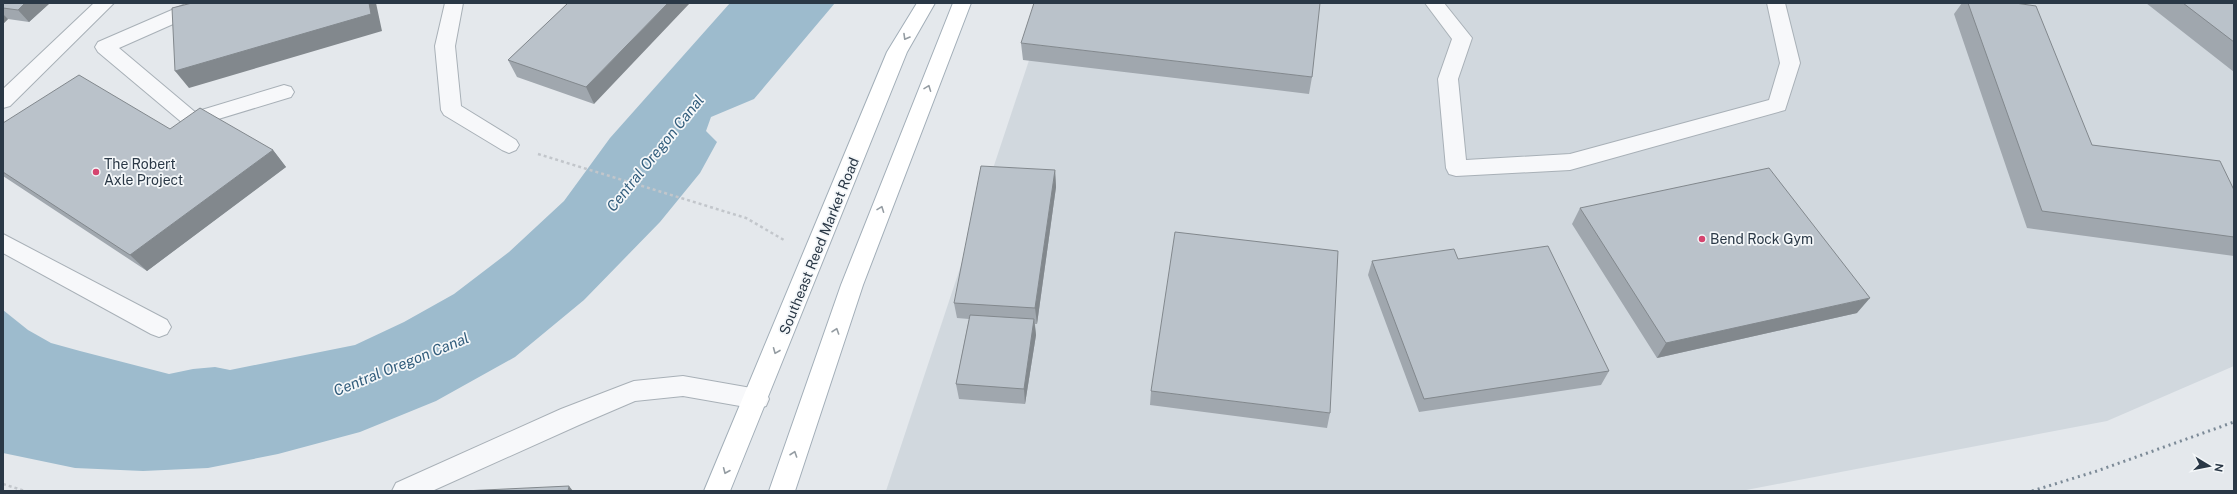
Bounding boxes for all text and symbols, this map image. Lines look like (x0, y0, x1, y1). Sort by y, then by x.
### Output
one-way arrow (904, 33, 911, 40)
one-way arrow (924, 84, 932, 91)
water label: Central Oregon Canal (603, 91, 707, 215)
street label: Southeast Reed Market Road (776, 155, 862, 337)
place label: The Robert Axle Project (104, 156, 183, 188)
marker: The Robert Axle Project (91, 167, 101, 177)
one-way arrow (877, 206, 885, 213)
place label: Bend Rock Gym (1710, 231, 1813, 247)
marker: Bend Rock Gym (1697, 234, 1707, 244)
one-way arrow (832, 328, 840, 335)
water label: Central Oregon Canal (331, 329, 471, 399)
one-way arrow (773, 346, 781, 354)
north arrow (2189, 446, 2229, 486)
one-way arrow (789, 451, 798, 458)
text: N (2212, 462, 2226, 473)
one-way arrow (723, 466, 731, 474)

